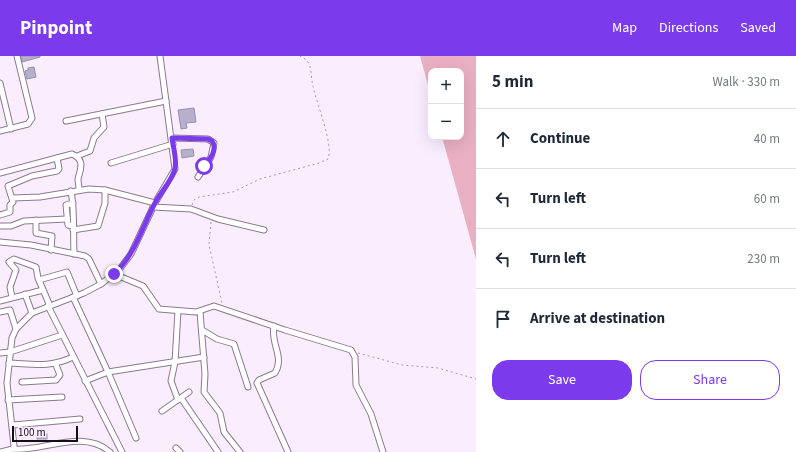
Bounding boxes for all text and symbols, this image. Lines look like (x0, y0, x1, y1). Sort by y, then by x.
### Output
text: Pinpoint (20, 15, 92, 42)
text: Map (612, 18, 637, 38)
text: Directions (659, 18, 718, 38)
text: Saved (740, 18, 776, 38)
map controls (428, 68, 464, 140)
button: + (428, 68, 464, 104)
text: 5 min (492, 70, 533, 94)
text: Walk · 330 m (712, 73, 780, 91)
button: − (428, 104, 464, 140)
icon: ahead (492, 128, 514, 150)
text: Continue (530, 128, 590, 149)
text: 40 m (754, 130, 780, 148)
route start (195, 157, 213, 175)
icon: left (492, 188, 514, 210)
text: Turn left (530, 188, 586, 209)
text: 60 m (754, 190, 780, 208)
icon: left (492, 248, 514, 270)
text: Turn left (530, 248, 586, 269)
text: 230 m (747, 250, 780, 268)
route end (105, 265, 123, 283)
icon: arrive (492, 308, 514, 330)
text: Arrive at destination (530, 308, 665, 329)
button: Save (492, 360, 632, 400)
button: Share (640, 360, 780, 400)
scale bar (12, 424, 78, 443)
text: 100 m (18, 425, 46, 440)

